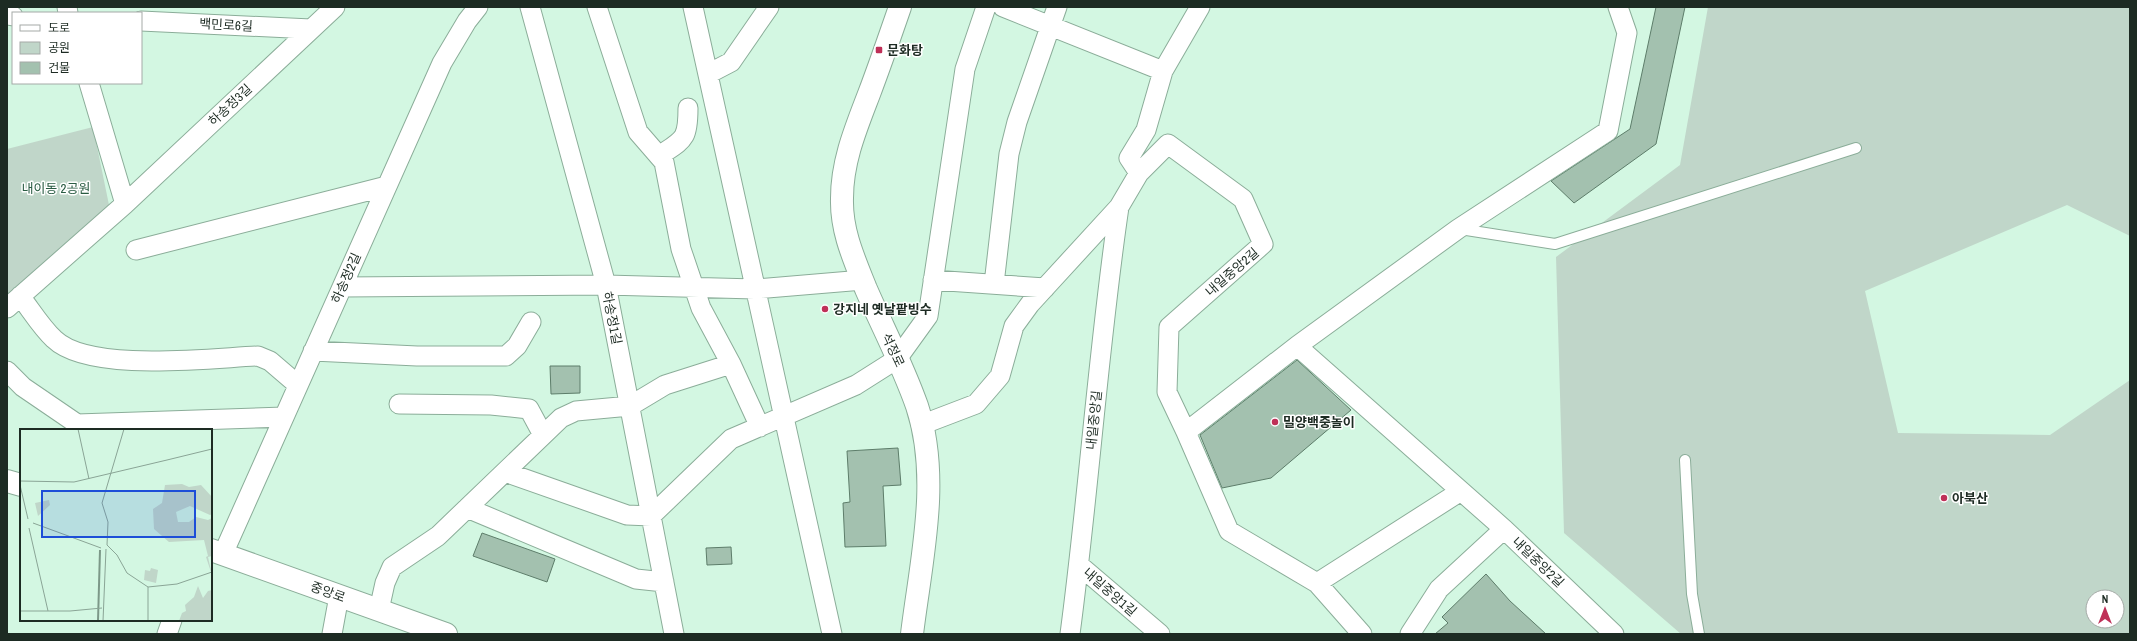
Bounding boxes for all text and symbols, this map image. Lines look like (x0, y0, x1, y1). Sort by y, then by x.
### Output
legend (12, 12, 142, 84)
street label: 백민로6길 (199, 15, 253, 35)
text: 도로 (48, 20, 70, 36)
text: 공원 (48, 40, 70, 56)
place label: 문화탕 (887, 42, 923, 59)
marker: 문화탕 (874, 45, 884, 55)
text: 건물 (48, 60, 70, 76)
street label: 하송정3길 (205, 80, 255, 130)
park label: 내이동 2공원 (22, 180, 90, 197)
street label: 내일중앙2길 (1202, 244, 1262, 300)
street label: 하송정2길 (327, 250, 365, 306)
street label: 하송정1길 (599, 290, 625, 346)
place label: 강지네 옛날팥빙수 (833, 301, 932, 318)
marker: 강지네 옛날팥빙수 (820, 304, 830, 314)
street label: 석정로 (878, 330, 908, 370)
street label: 내일중앙길 (1082, 389, 1106, 451)
place label: 밀양백중놀이 (1283, 414, 1355, 431)
marker: 밀양백중놀이 (1270, 417, 1280, 427)
inset map (20, 429, 212, 621)
place label: 아북산 (1952, 490, 1988, 507)
marker: 아북산 (1939, 493, 1949, 503)
street label: 내일중앙2길 (1508, 533, 1568, 591)
street label: 내일중앙1길 (1080, 564, 1140, 620)
street label: 중앙로 (308, 578, 348, 606)
north arrow (2085, 589, 2125, 629)
text: N (2102, 592, 2108, 606)

